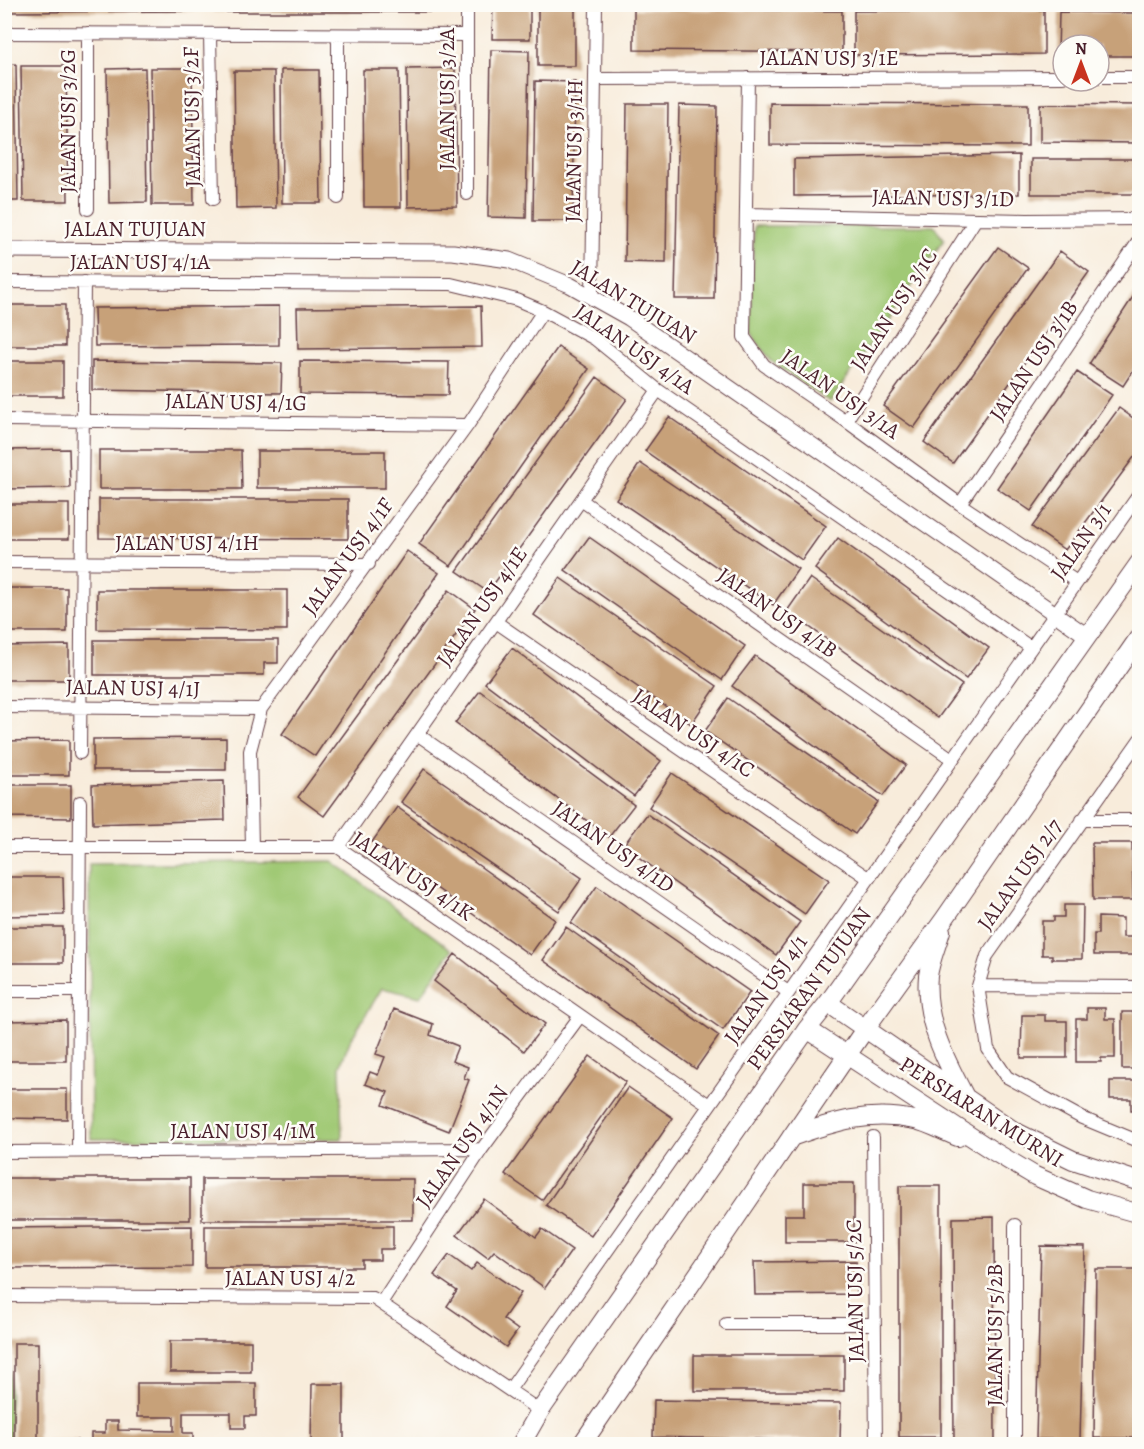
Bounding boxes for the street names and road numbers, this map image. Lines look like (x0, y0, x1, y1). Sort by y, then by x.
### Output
street label: JALAN USJ 3/2A (432, 27, 462, 170)
street label: JALAN USJ 3/1E (759, 43, 899, 73)
street label: JALAN USJ 3/2F (176, 46, 208, 188)
street label: JALAN USJ 3/2G (53, 49, 83, 193)
street label: JALAN USJ 3/1H (558, 79, 590, 223)
street label: JALAN USJ 3/1D (872, 182, 1014, 214)
street label: JALAN TUJUAN (64, 214, 206, 244)
street label: JALAN USJ 3/1C (843, 242, 945, 377)
street label: JALAN USJ 4/1A (70, 247, 211, 277)
street label: JALAN TUJUAN (565, 252, 702, 351)
street label: JALAN USJ 3/1B (982, 294, 1085, 427)
street label: JALAN USJ 4/1A (568, 296, 701, 402)
street label: JALAN USJ 3/1A (775, 342, 907, 447)
street label: JALAN USJ 4/1G (165, 386, 307, 418)
street label: JALAN USJ 4/1F (295, 492, 401, 622)
street label: JALAN 3/1 (1043, 497, 1118, 586)
street label: JALAN USJ 4/1H (115, 528, 259, 558)
street label: JALAN USJ 4/1E (429, 540, 534, 673)
street label: JALAN USJ 4/1B (711, 560, 844, 665)
street label: JALAN USJ 4/1J (65, 672, 201, 704)
street label: JALAN USJ 4/1C (627, 681, 760, 785)
street label: JALAN USJ 4/1D (546, 794, 681, 900)
street label: JALAN USJ 2/7 (970, 812, 1070, 936)
street label: JALAN USJ 4/1K (345, 824, 480, 928)
street label: PERSIARAN TUJUAN (739, 901, 878, 1076)
street label: JALAN USJ 4/1 (717, 929, 815, 1050)
street label: PERSIARAN MURNI (894, 1049, 1069, 1174)
street label: JALAN USJ 4/1N (408, 1079, 515, 1214)
street label: JALAN USJ 4/1M (170, 1116, 316, 1146)
street label: JALAN USJ 5/2C (839, 1219, 871, 1363)
street label: JALAN USJ 4/2 (225, 1263, 355, 1293)
street label: JALAN USJ 5/2B (980, 1263, 1010, 1407)

